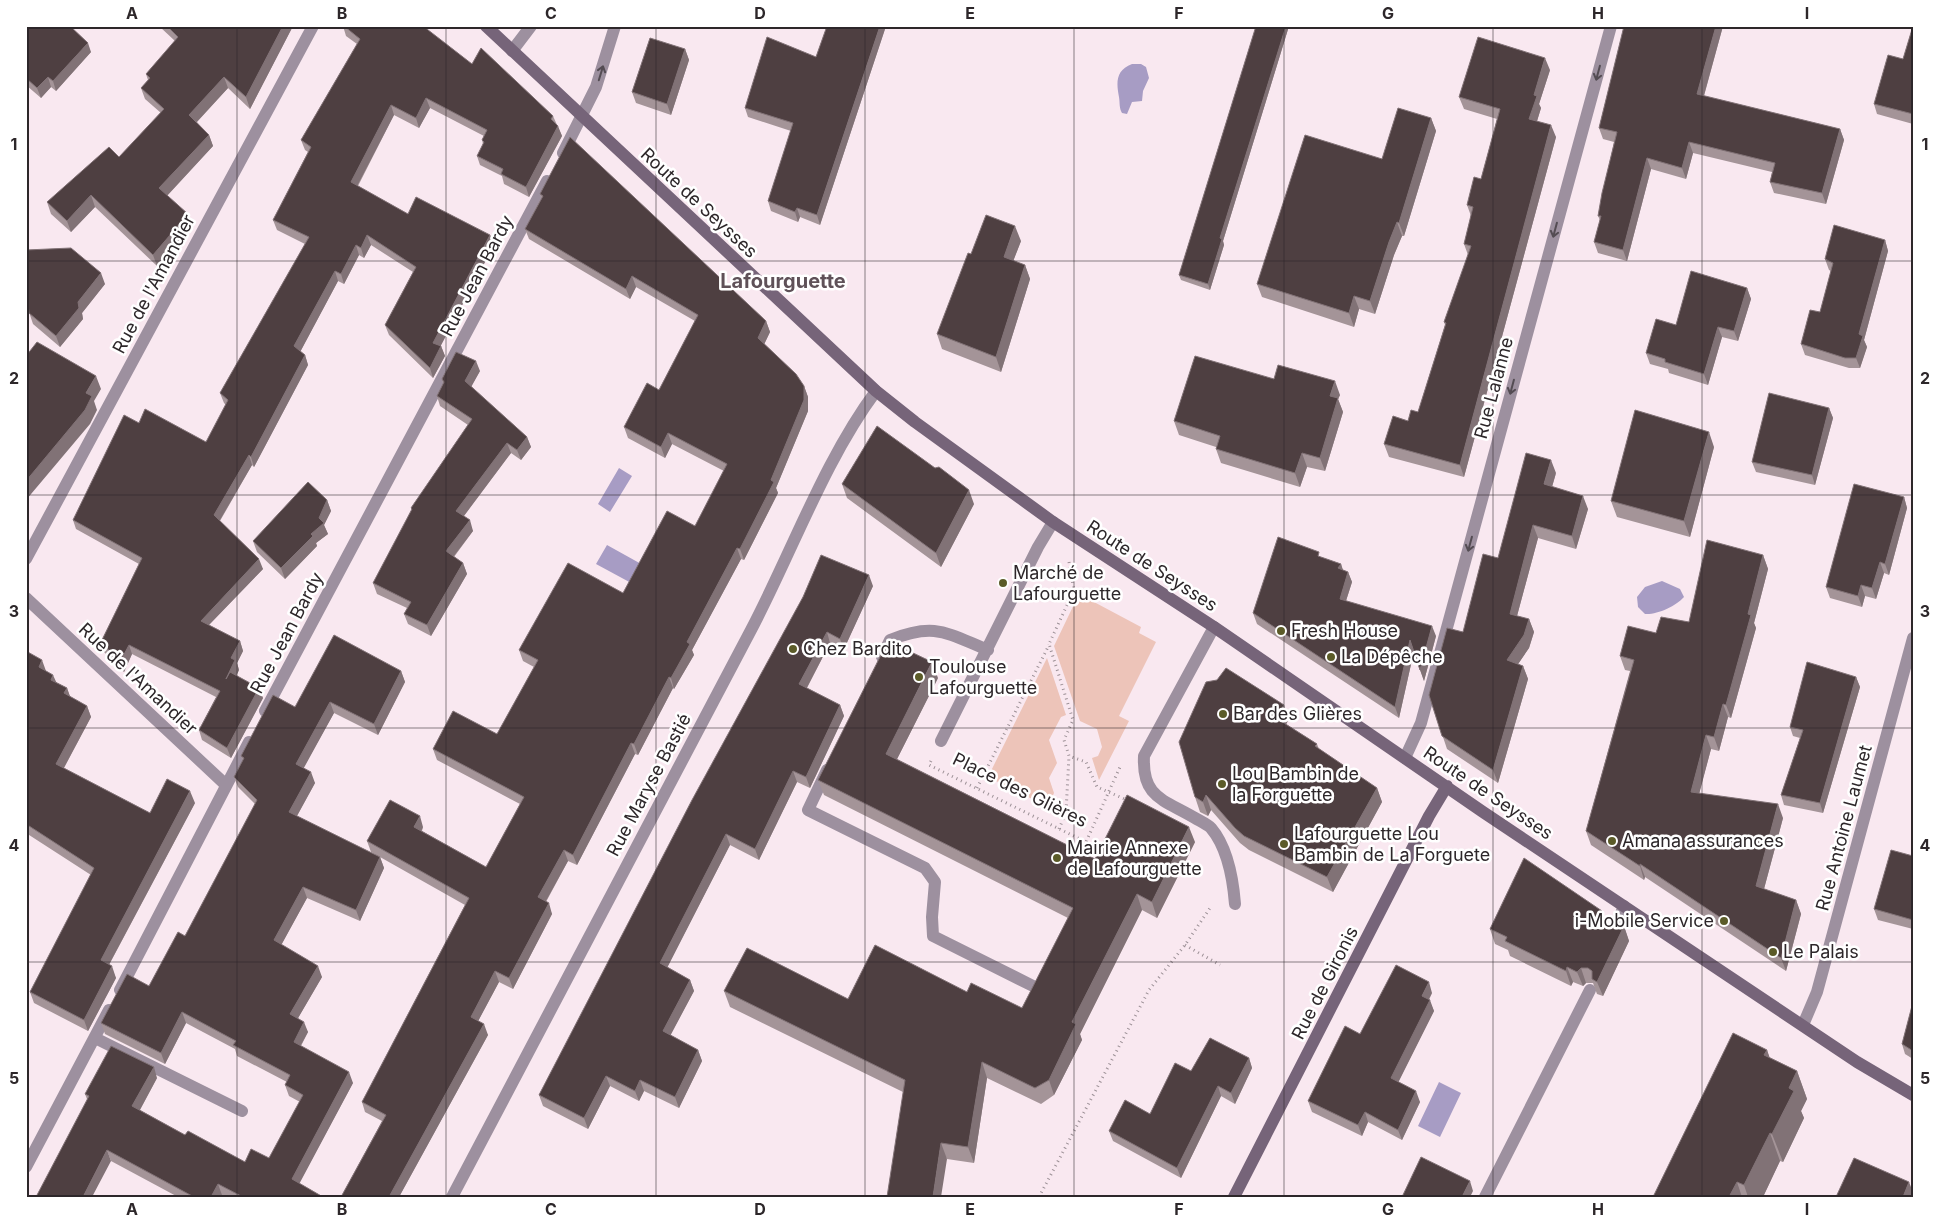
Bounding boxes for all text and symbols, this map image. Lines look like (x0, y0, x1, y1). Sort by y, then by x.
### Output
text: A (126, 3, 138, 23)
text: B (337, 3, 347, 23)
text: C (545, 3, 557, 23)
text: D (754, 3, 766, 23)
text: E (965, 3, 975, 23)
text: F (1174, 3, 1184, 23)
text: G (1382, 3, 1394, 23)
text: H (1592, 3, 1604, 23)
text: I (1805, 3, 1809, 23)
one-way arrow (596, 65, 606, 81)
one-way arrow (1592, 65, 1602, 81)
text: 1 (11, 134, 17, 154)
text: 1 (1922, 134, 1928, 154)
street label: Route de Seysses (637, 143, 762, 262)
street label: Rue de l'Amandier (108, 211, 199, 357)
street label: Rue Jean Bardy (436, 212, 517, 340)
one-way arrow (1550, 222, 1559, 238)
district label: Lafourguette (720, 269, 846, 293)
street label: Rue Lalanne (1470, 335, 1517, 441)
text: 2 (9, 368, 19, 388)
text: 2 (1920, 368, 1930, 388)
one-way arrow (1507, 378, 1517, 394)
street label: Route de Seysses (1083, 516, 1221, 616)
one-way arrow (1464, 535, 1474, 551)
place label: Marché de Lafourguette (1013, 562, 1121, 604)
street label: Rue Jean Bardy (246, 569, 327, 697)
marker: Marché de Lafourguette (997, 577, 1009, 589)
text: 3 (9, 601, 19, 621)
text: 3 (1920, 601, 1930, 621)
street label: Rue de l'Amandier (75, 618, 202, 739)
place label: Fresh House (1291, 620, 1398, 641)
marker: Fresh House (1275, 625, 1287, 637)
place label: Chez Bardito (803, 638, 912, 659)
marker: Chez Bardito (787, 643, 799, 655)
place label: La Dépêche (1341, 646, 1443, 667)
marker: La Dépêche (1325, 651, 1337, 663)
place label: Toulouse Lafourguette (929, 656, 1037, 698)
marker: Toulouse Lafourguette (913, 671, 925, 683)
place label: Bar des Glières (1233, 703, 1362, 724)
marker: Bar des Glières (1217, 708, 1229, 720)
street label: Rue Maryse Bastié (602, 710, 695, 860)
street label: Route de Seysses (1420, 742, 1557, 844)
street label: Rue Antoine Laumet (1811, 742, 1876, 913)
street label: Place des Glières (950, 748, 1091, 831)
place label: Lou Bambin de la Forguette (1232, 763, 1359, 805)
marker: Lou Bambin de la Forguette (1216, 778, 1228, 790)
place label: Lafourguette Lou Bambin de La Forguete (1294, 823, 1490, 865)
place label: Amana assurances (1622, 830, 1784, 851)
text: 4 (9, 835, 20, 855)
marker: Amana assurances (1606, 835, 1618, 847)
text: 4 (1920, 835, 1931, 855)
place label: Mairie Annexe de Lafourguette (1067, 837, 1202, 879)
marker: Lafourguette Lou Bambin de La Forguete (1278, 838, 1290, 850)
marker: Mairie Annexe de Lafourguette (1051, 852, 1063, 864)
place label: i-Mobile Service (1575, 910, 1714, 931)
marker: i-Mobile Service (1718, 915, 1730, 927)
street label: Rue de Gironis (1287, 923, 1362, 1043)
place label: Le Palais (1783, 941, 1859, 962)
marker: Le Palais (1767, 946, 1779, 958)
text: 5 (9, 1068, 19, 1088)
text: 5 (1920, 1068, 1930, 1088)
text: A (126, 1199, 138, 1219)
text: B (337, 1199, 347, 1219)
text: C (545, 1199, 557, 1219)
text: D (754, 1199, 766, 1219)
text: E (965, 1199, 975, 1219)
text: F (1174, 1199, 1184, 1219)
text: G (1382, 1199, 1394, 1219)
text: H (1592, 1199, 1604, 1219)
text: I (1805, 1199, 1809, 1219)

